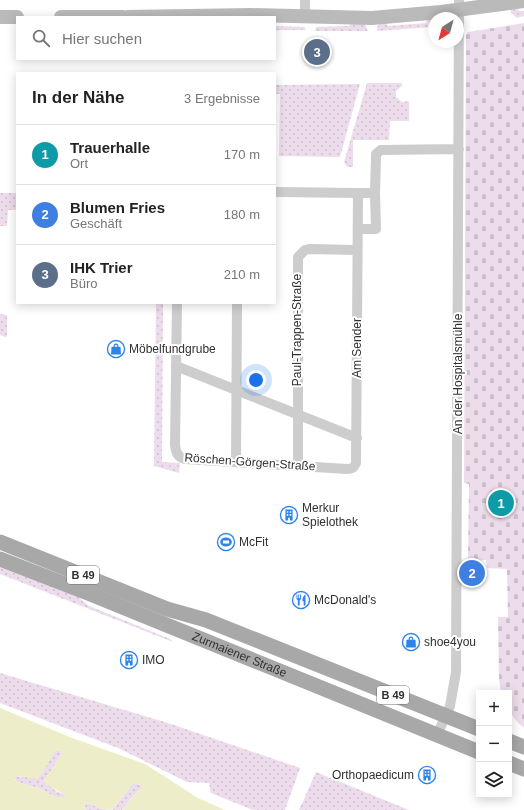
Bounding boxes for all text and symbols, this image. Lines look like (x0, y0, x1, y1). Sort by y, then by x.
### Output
north arrow (428, 12, 464, 48)
search box (16, 16, 276, 60)
icon: search (30, 27, 52, 49)
text: Hier suchen (62, 30, 142, 47)
pin: 3 (304, 37, 330, 67)
text: In der Nähe (32, 88, 125, 107)
text: 3 Ergebnisse (184, 91, 260, 106)
text: Trauerhalle (70, 139, 150, 156)
text: 1 (41, 147, 49, 162)
text: 170 m (224, 147, 260, 162)
text: Ort (70, 156, 88, 171)
text: Blumen Fries (70, 199, 165, 216)
text: 2 (41, 207, 49, 222)
text: 180 m (224, 207, 260, 222)
text: Geschäft (70, 216, 122, 231)
text: IHK Trier (70, 259, 133, 276)
text: 3 (41, 267, 49, 282)
text: 210 m (224, 267, 260, 282)
street label: Paul-Trappen-Straße (290, 274, 304, 386)
text: Büro (70, 276, 97, 291)
street label: An der Hospitalsmühle (451, 313, 465, 434)
street label: Am Sender (350, 318, 364, 378)
shop icon: Möbelfundgrube (106, 339, 126, 359)
place label: Möbelfundgrube (129, 342, 216, 356)
your location (246, 370, 266, 390)
street label: Röschen-Görgen-Straße (184, 450, 316, 474)
pin: 1 (488, 488, 514, 518)
place label: Merkur Spielothek (302, 501, 359, 529)
building icon: Merkur Spielothek (279, 505, 299, 525)
sports icon: McFit (216, 532, 236, 552)
place label: McFit (239, 535, 269, 549)
pin: 2 (459, 558, 485, 588)
road number: B 49 (67, 566, 99, 584)
restaurant icon: McDonald's (291, 590, 311, 610)
place label: McDonald's (314, 593, 376, 607)
street label: Zurmaiener Straße (190, 629, 289, 680)
shop icon: shoe4you (401, 632, 421, 652)
place label: shoe4you (424, 635, 476, 649)
building icon: IMO (119, 650, 139, 670)
place label: IMO (142, 653, 165, 667)
road number: B 49 (377, 686, 409, 704)
map controls (476, 690, 512, 798)
button: + (476, 690, 512, 726)
button: − (476, 726, 512, 762)
button: layers (476, 762, 512, 798)
building icon: Orthopaedicum (417, 765, 437, 785)
place label: Orthopaedicum (332, 768, 414, 782)

